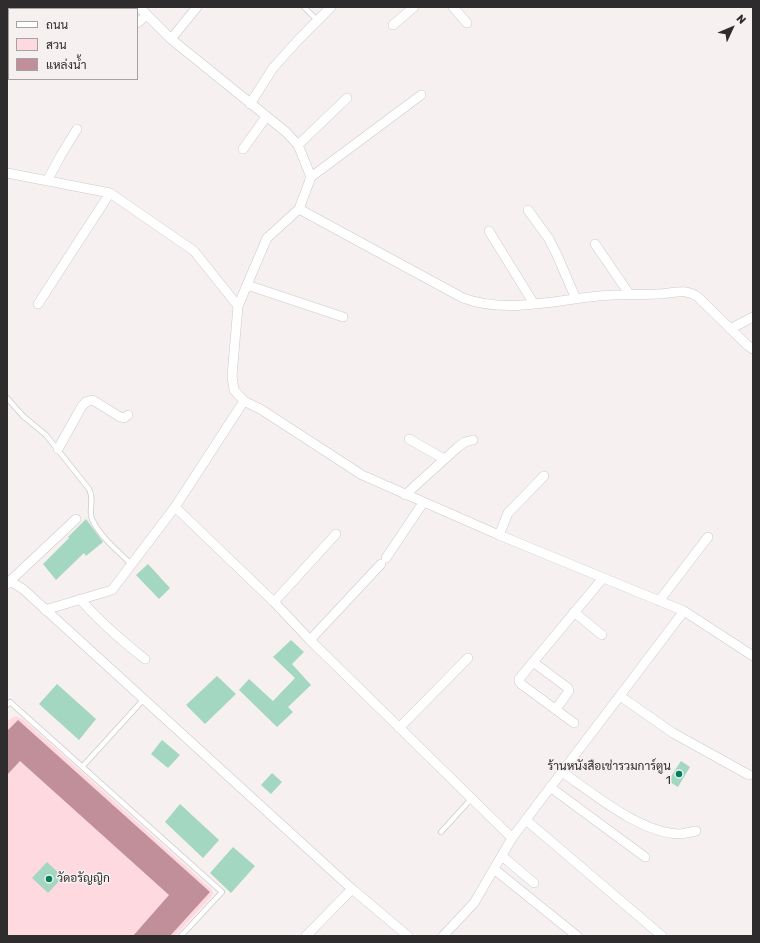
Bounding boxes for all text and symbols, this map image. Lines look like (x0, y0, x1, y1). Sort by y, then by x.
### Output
legend (8, 8, 138, 80)
north arrow (712, 8, 752, 48)
text: N (734, 12, 748, 27)
text: ถนน (46, 18, 68, 32)
text: สวน (46, 38, 67, 52)
text: แหล่งน้ำ (46, 58, 86, 72)
place label: ร้านหนังสือเช่ารวมการ์ตูน 1 (547, 760, 671, 788)
marker: ร้านหนังสือเช่ารวมการ์ตูน 1 (674, 769, 684, 779)
place label: วัดอรัญญิก (57, 872, 110, 886)
marker: วัดอรัญญิก (44, 874, 54, 884)

